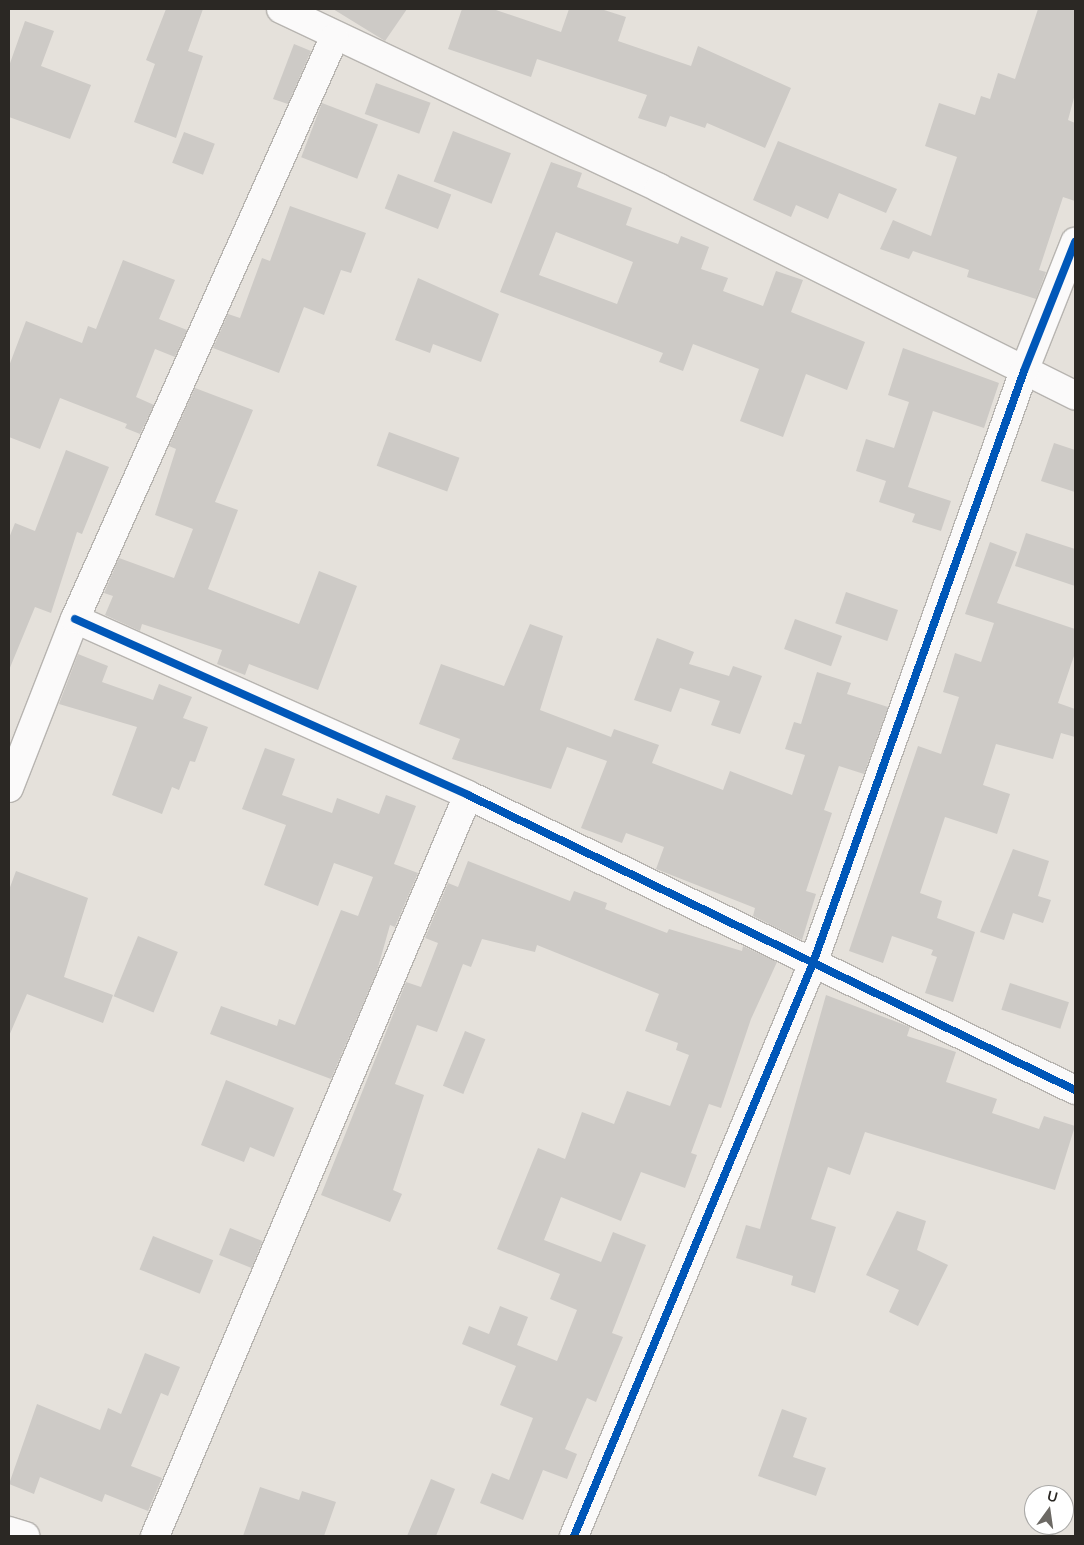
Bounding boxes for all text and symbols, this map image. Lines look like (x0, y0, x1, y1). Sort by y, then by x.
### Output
north arrow (1024, 1485, 1074, 1535)
text: U (1045, 1486, 1060, 1506)

